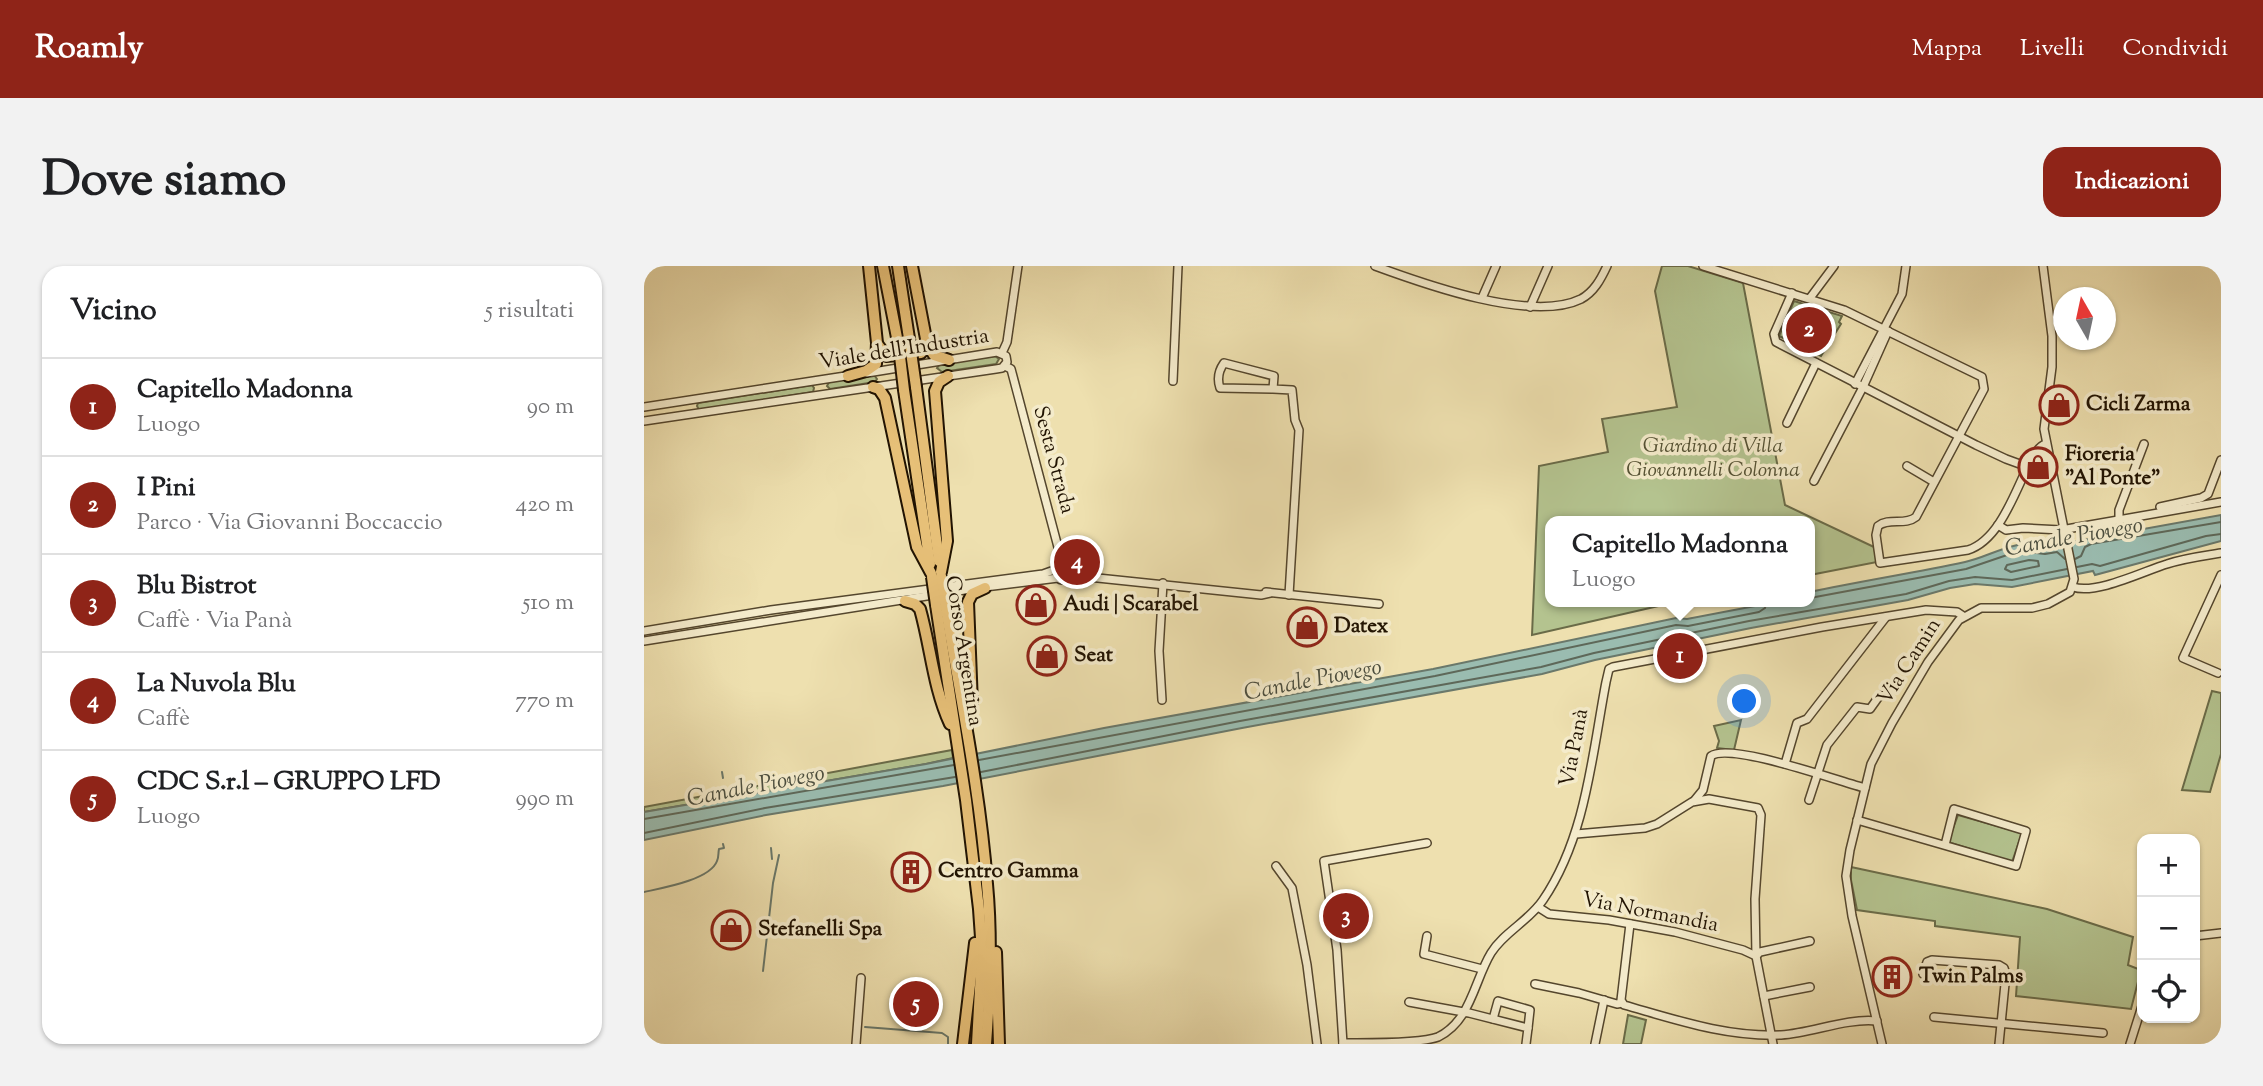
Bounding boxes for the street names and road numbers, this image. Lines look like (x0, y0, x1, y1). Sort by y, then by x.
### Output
street label: Viale dell'Industria (817, 322, 991, 378)
street label: Sesta Strada (1024, 403, 1082, 518)
street label: Corso Argentina (936, 574, 990, 729)
street label: Via Camin (1871, 613, 1949, 711)
street label: Via Panà (1553, 706, 1597, 790)
street label: Via Normandia (1579, 885, 1721, 941)

